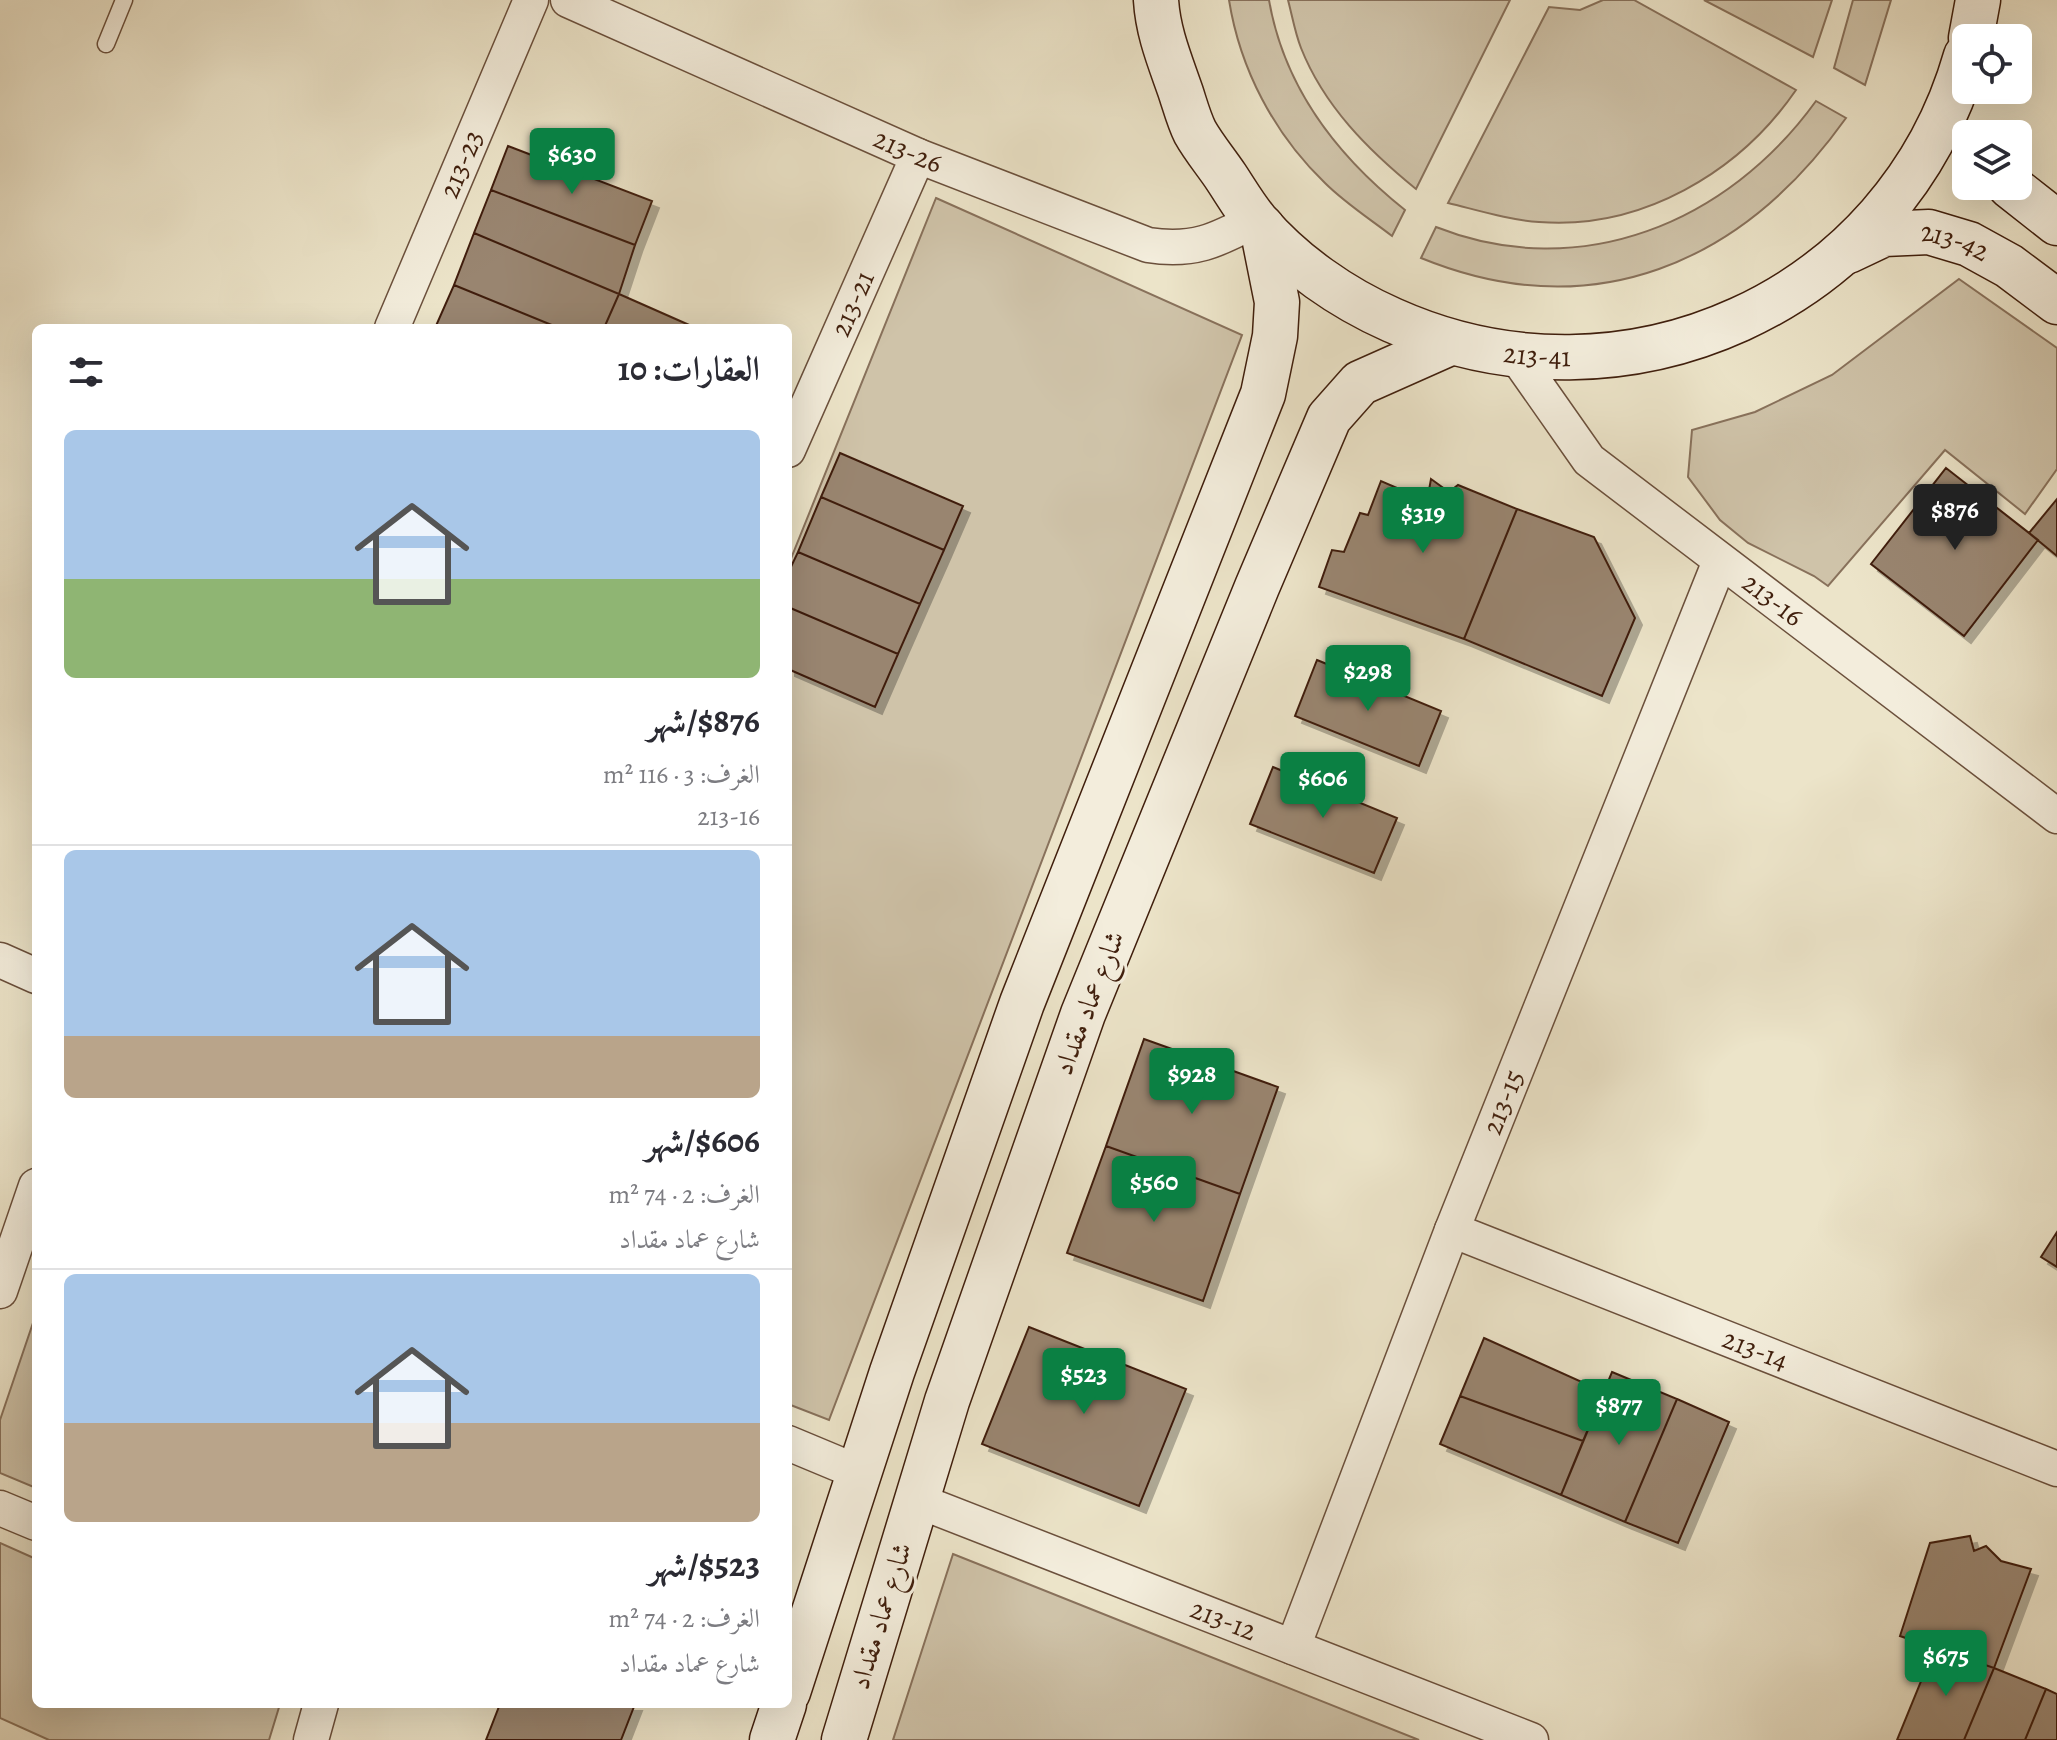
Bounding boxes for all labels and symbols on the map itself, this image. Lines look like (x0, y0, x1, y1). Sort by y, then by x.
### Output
street label: 213-26 (867, 120, 948, 183)
street label: 213-23 (430, 124, 493, 204)
pin: $630 (525, 128, 619, 196)
street label: 213-42 (1920, 213, 1997, 271)
street label: 213-21 (822, 265, 884, 342)
street label: 213-41 (1501, 334, 1571, 376)
pin: $876 (1908, 484, 2002, 552)
pin: $319 (1376, 487, 1470, 555)
street label: 213-16 (1734, 564, 1811, 635)
pin: $298 (1321, 645, 1415, 713)
pin: $606 (1276, 752, 1370, 820)
street label: شارع عماد مقداد (1044, 925, 1138, 1082)
pin: $928 (1145, 1048, 1239, 1116)
street label: 213-15 (1473, 1064, 1533, 1140)
pin: $560 (1107, 1156, 1201, 1224)
street label: 213-14 (1717, 1320, 1794, 1380)
pin: $523 (1037, 1348, 1131, 1416)
pin: $877 (1572, 1379, 1666, 1447)
street label: شارع عماد مقداد (841, 1538, 925, 1695)
street label: 213-12 (1185, 1590, 1262, 1650)
pin: $675 (1899, 1630, 1993, 1698)

